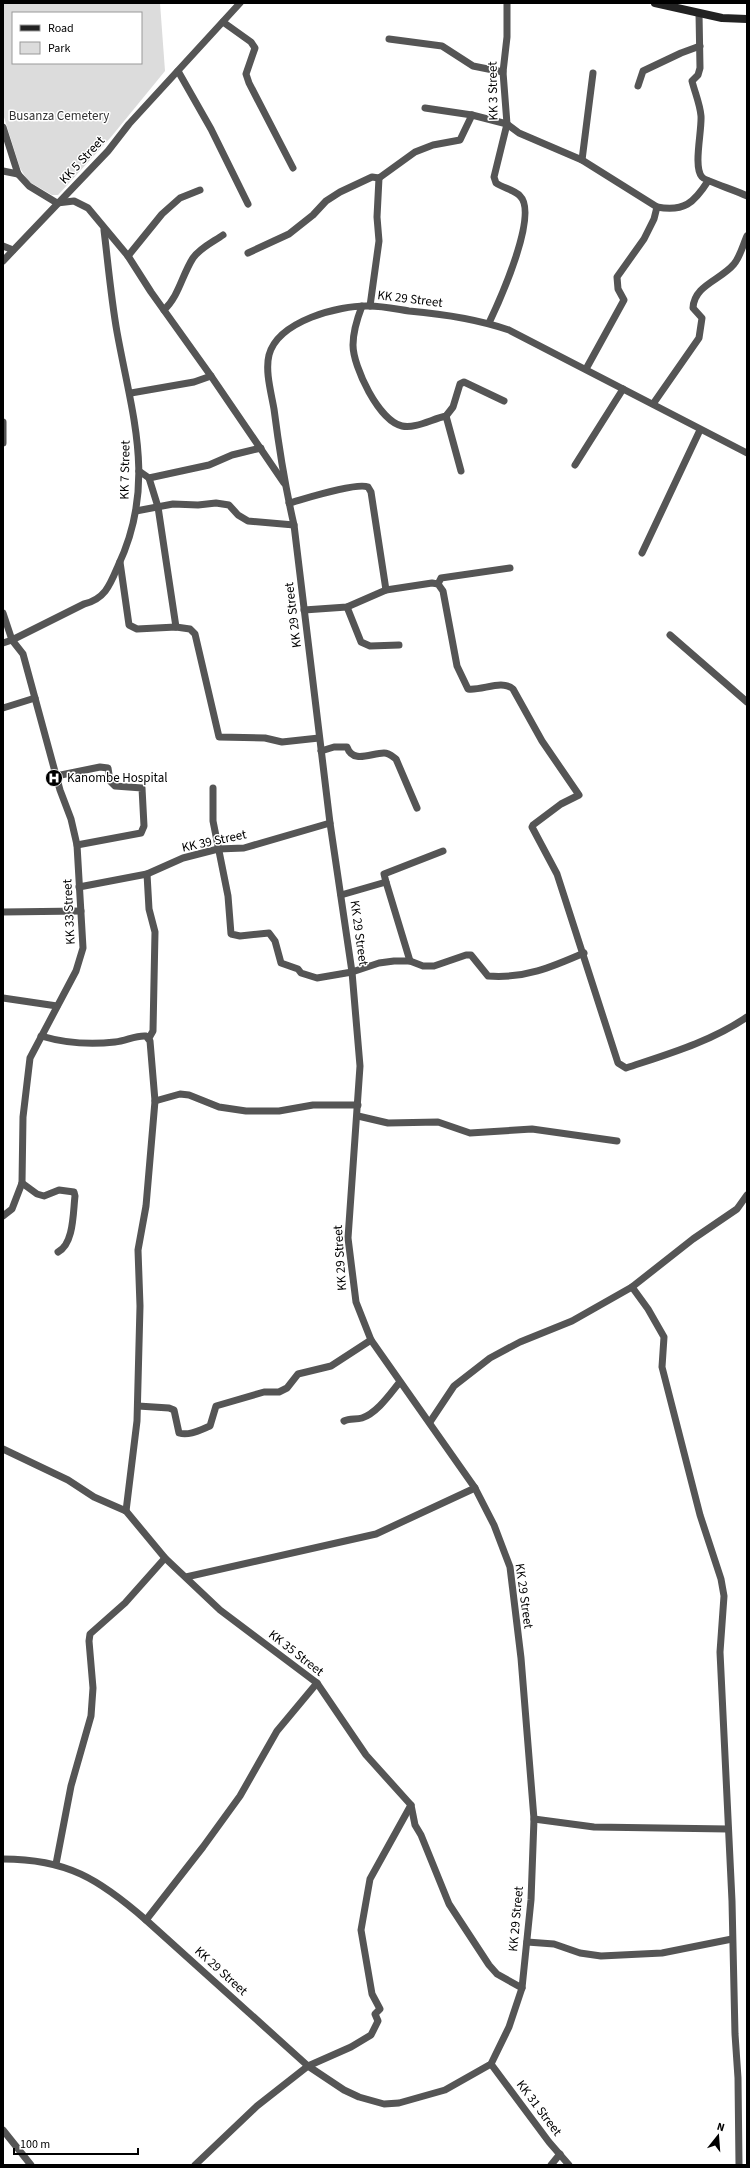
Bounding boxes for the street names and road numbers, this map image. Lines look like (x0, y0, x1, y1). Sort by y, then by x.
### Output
street label: KK 3 Street (483, 61, 503, 121)
street label: KK 5 Street (55, 132, 109, 188)
street label: KK 29 Street (376, 286, 444, 312)
street label: KK 7 Street (115, 440, 135, 500)
street label: KK 29 Street (280, 581, 306, 649)
street label: KK 39 Street (180, 825, 249, 857)
street label: KK 33 Street (58, 878, 80, 945)
street label: KK 29 Street (346, 899, 373, 967)
street label: KK 29 Street (329, 1224, 351, 1291)
street label: KK 29 Street (511, 1562, 538, 1630)
street label: KK 35 Street (265, 1626, 328, 1681)
street label: KK 29 Street (504, 1885, 528, 1953)
street label: KK 29 Street (191, 1942, 252, 2000)
street label: KK 31 Street (512, 2076, 566, 2140)

